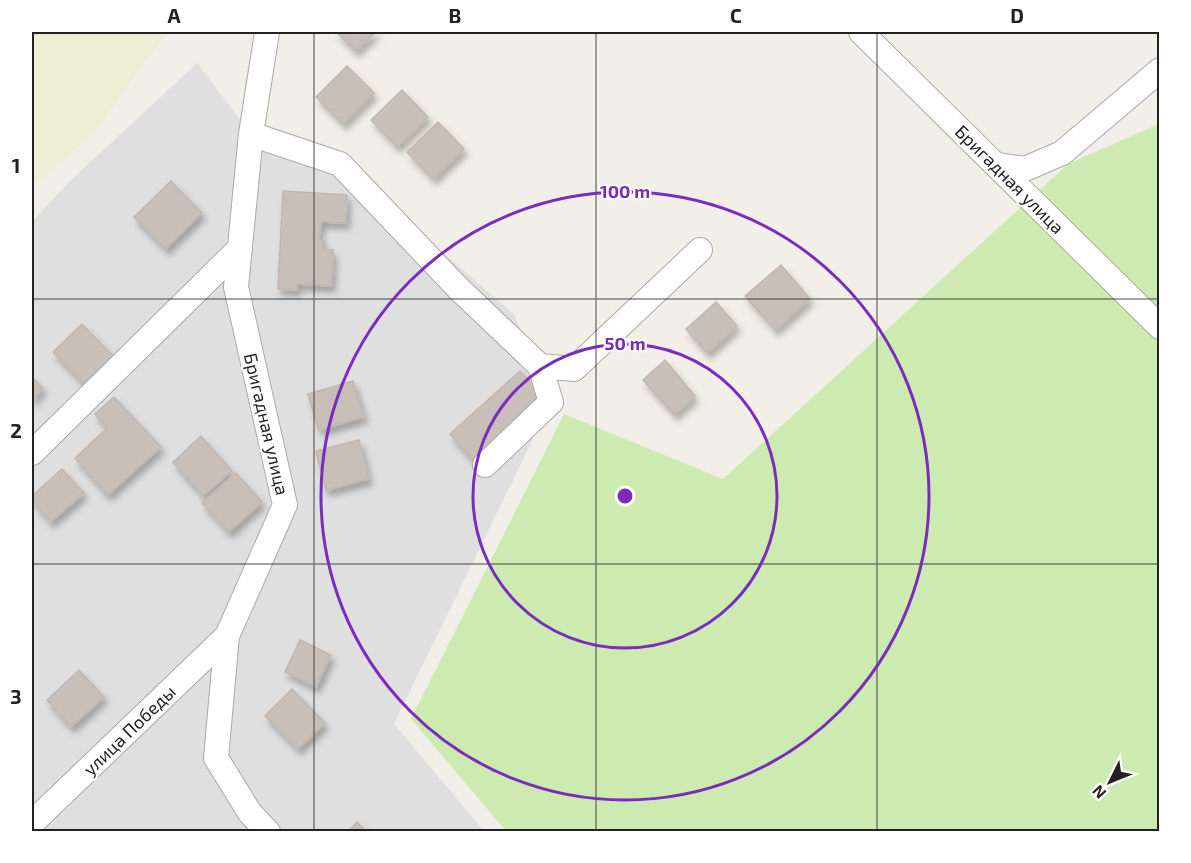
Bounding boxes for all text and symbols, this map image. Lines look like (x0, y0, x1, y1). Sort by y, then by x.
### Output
text: A (167, 3, 181, 27)
text: B (449, 3, 461, 27)
text: C (730, 3, 742, 27)
text: D (1010, 3, 1024, 27)
street label: Бригадная улица (951, 120, 1069, 238)
text: 1 (12, 153, 20, 177)
text: 100 m (600, 180, 650, 202)
text: 50 m (604, 332, 646, 354)
street label: Бригадная улица (240, 351, 294, 497)
text: 2 (10, 418, 22, 442)
centre of rings (615, 486, 635, 506)
street label: улица Победы (78, 680, 180, 780)
text: 3 (10, 684, 22, 708)
north arrow (1080, 752, 1140, 812)
text: N (1088, 782, 1110, 803)

